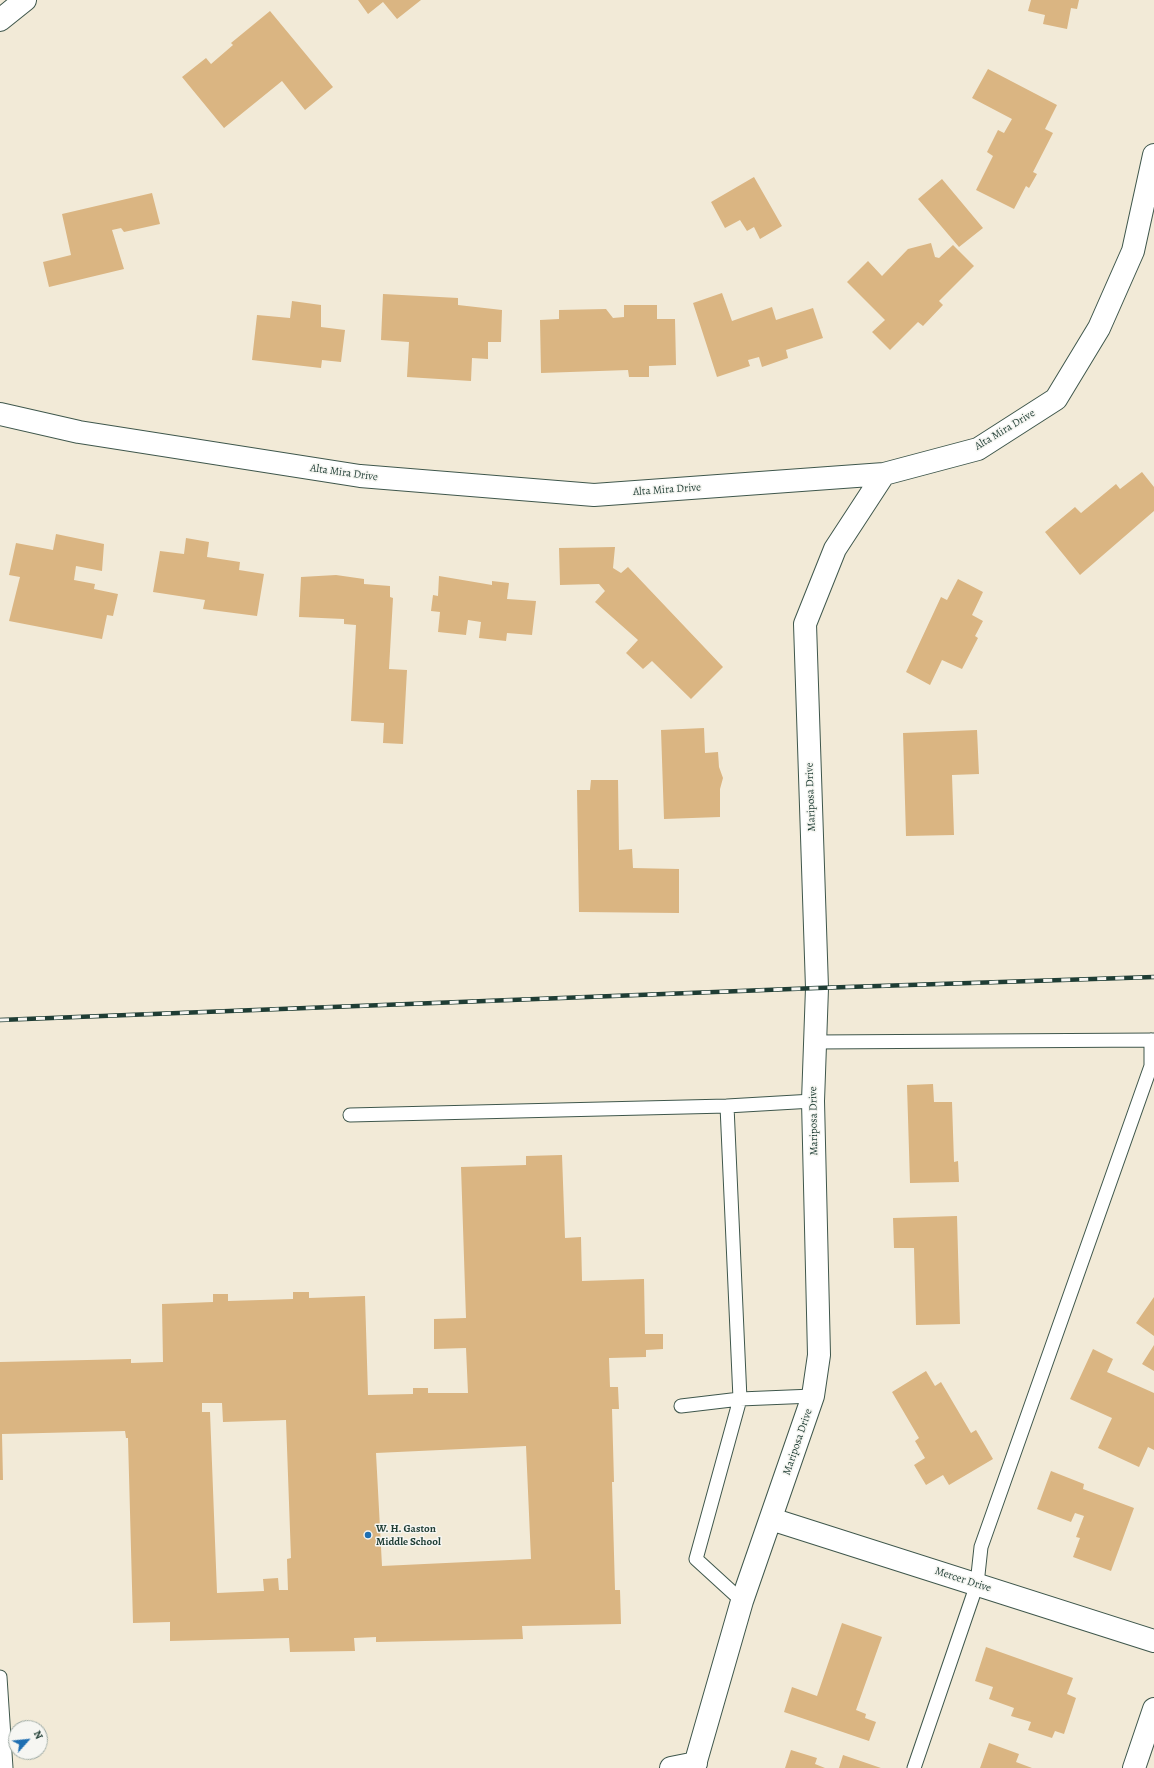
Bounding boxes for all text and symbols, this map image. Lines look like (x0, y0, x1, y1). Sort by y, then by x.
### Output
street label: Alta Mira Drive (972, 407, 1038, 453)
street label: Alta Mira Drive (309, 462, 379, 484)
street label: Alta Mira Drive (633, 481, 701, 499)
street label: Mariposa Drive (803, 762, 819, 832)
street label: Mariposa Drive (807, 1086, 821, 1156)
street label: Mariposa Drive (780, 1407, 816, 1477)
place label: W. H. Gaston Middle School (376, 1522, 441, 1548)
marker: W. H. Gaston Middle School (363, 1530, 373, 1540)
street label: Mercer Drive (933, 1565, 993, 1595)
north arrow (8, 1720, 48, 1760)
text: N (30, 1728, 47, 1742)

